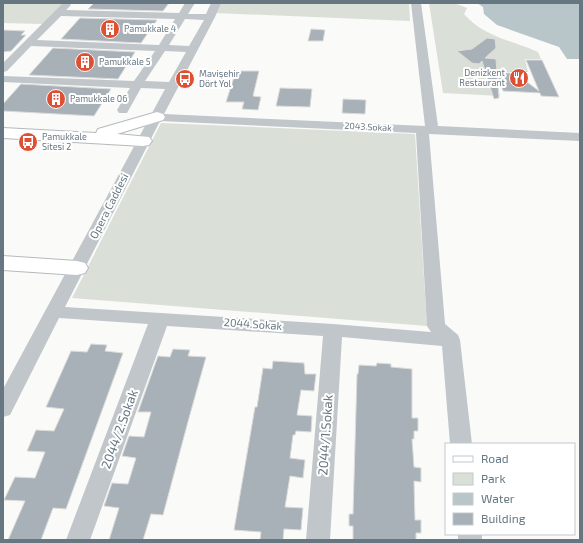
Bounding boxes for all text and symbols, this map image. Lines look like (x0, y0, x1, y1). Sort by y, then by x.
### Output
building icon: Pamukkale 4 (99, 18, 121, 40)
place label: Pamukkale 4 (124, 23, 177, 34)
building icon: Pamukkale 5 (74, 51, 96, 73)
place label: Pamukkale 5 (99, 56, 151, 67)
place label: Denizkent Restaurant (459, 67, 506, 88)
restaurant icon: Denizkent Restaurant (508, 67, 530, 89)
bus stop icon: Mavişehir Dört Yol (174, 68, 196, 90)
place label: Mavişehir Dört Yol (199, 68, 240, 89)
building icon: Pamukkale 06 (45, 88, 67, 110)
place label: Pamukkale 06 (70, 93, 127, 104)
street label: 2043.Sokak (344, 120, 392, 133)
bus stop icon: Pamukkale Sitesi 2 (17, 131, 39, 153)
place label: Pamukkale Sitesi 2 (42, 131, 87, 152)
street label: Opera Caddesi (86, 171, 131, 241)
street label: 2044.Sokak (223, 315, 283, 332)
street label: 2044/2.Sokak (97, 387, 141, 471)
street label: 2044/1.Sokak (314, 394, 336, 476)
legend (445, 443, 575, 535)
text: Road (481, 451, 509, 465)
text: Park (481, 471, 506, 485)
text: Water (481, 491, 515, 505)
text: Building (481, 511, 526, 525)

